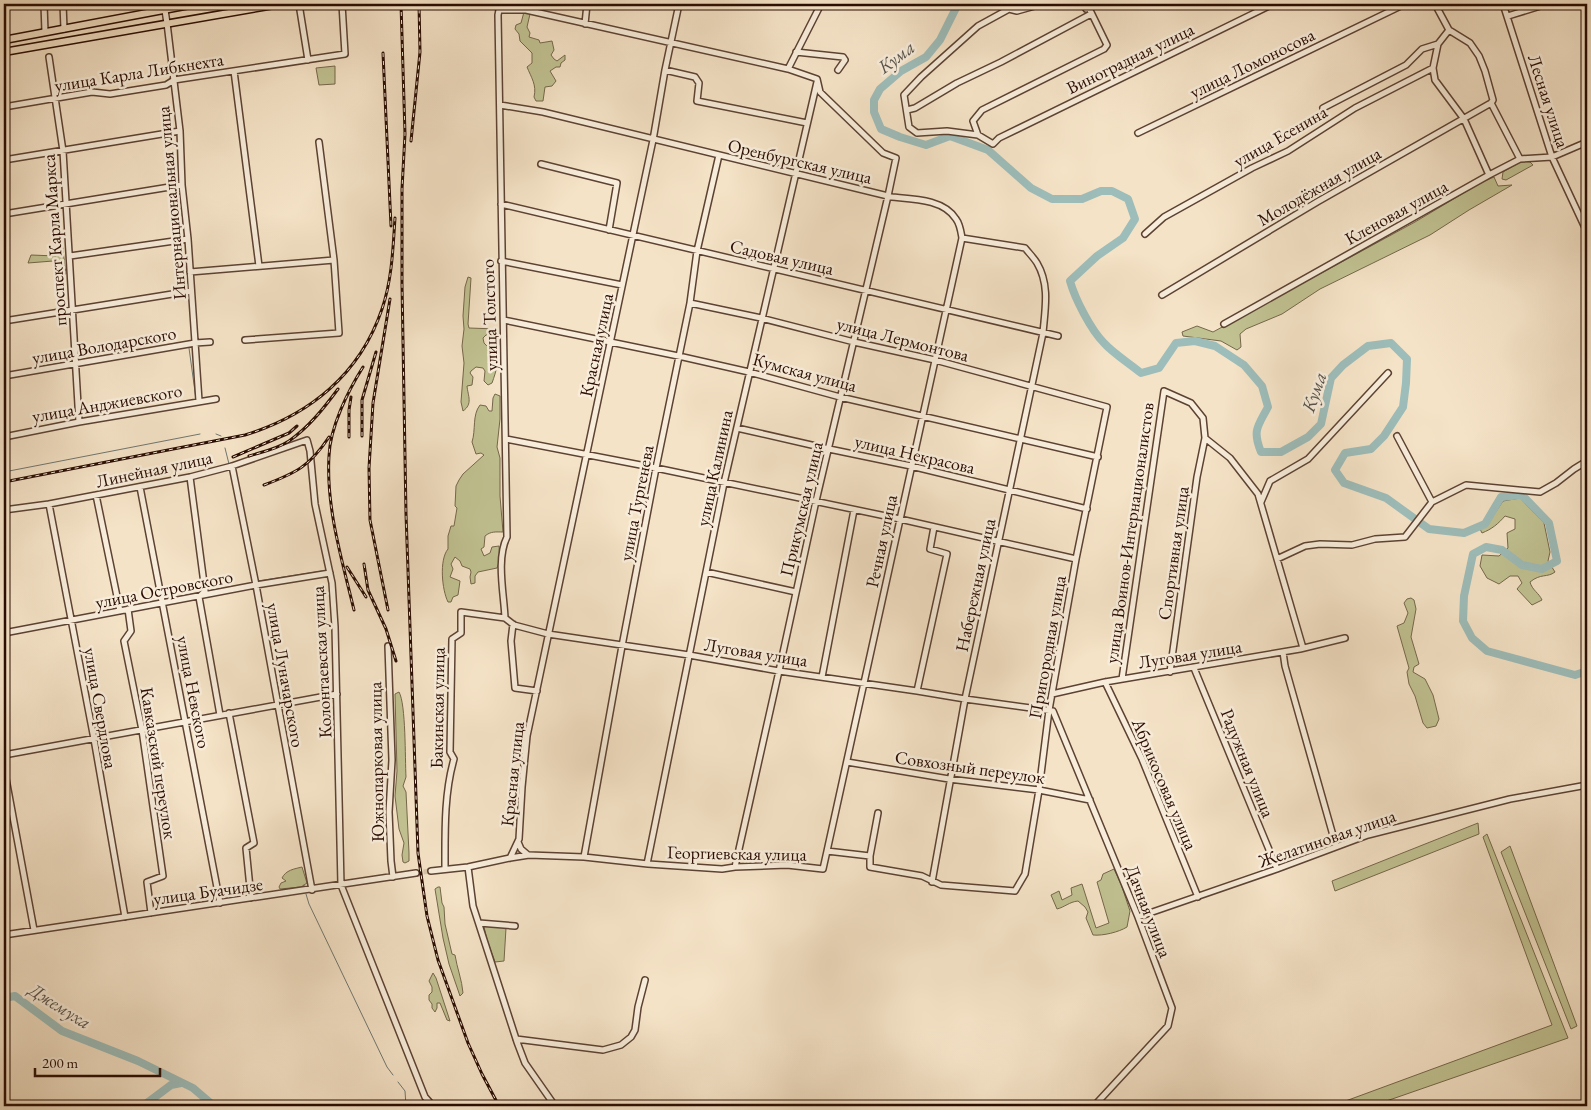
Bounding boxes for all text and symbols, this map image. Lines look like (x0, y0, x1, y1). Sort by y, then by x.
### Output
street label: Виноградная улица (1062, 17, 1198, 99)
street label: улица Ломоносова (1186, 22, 1319, 103)
water label: Кума (871, 35, 920, 80)
street label: улица Карла Либкнехта (53, 47, 226, 97)
street label: Лесная улица (1523, 51, 1575, 151)
street label: улица Есенина (1229, 99, 1332, 172)
street label: Интернациональная улица (151, 104, 191, 301)
street label: Оренбургская улица (726, 133, 875, 189)
street label: Молодёжная улица (1253, 141, 1386, 231)
street label: проспект Карла Маркса (36, 152, 71, 327)
street label: Кленовая улица (1340, 174, 1452, 250)
street label: Садовая улица (728, 234, 837, 280)
street label: улица Толстого (476, 259, 502, 371)
street label: Красная улица (574, 290, 618, 399)
street label: улица Лермонтова (835, 311, 972, 367)
street label: улица Володарского (30, 321, 178, 369)
street label: Кумская улица (751, 347, 860, 397)
water label: Кума (1295, 369, 1332, 416)
street label: улица Анджиевского (30, 378, 184, 428)
street label: улица Воинов-Интернационалистов (1099, 401, 1159, 665)
street label: улица Калинина (690, 407, 738, 528)
street label: улица Некрасова (853, 429, 978, 479)
street label: Прикумская улица (774, 439, 828, 579)
street label: улица Тургенева (613, 442, 659, 563)
street label: Линейная улица (94, 445, 215, 493)
street label: Спортивная улица (1152, 484, 1194, 621)
street label: Речная улица (860, 492, 902, 590)
street label: Набережная улица (950, 515, 1001, 654)
street label: улица Островского (93, 564, 235, 614)
street label: Пригородная улица (1023, 573, 1071, 721)
street label: Колонтаевская улица (305, 584, 336, 739)
street label: улица Луначарского (262, 601, 310, 749)
street label: Луговая улица (703, 632, 810, 672)
street label: улица Невского (172, 634, 216, 750)
street label: Луговая улица (1137, 634, 1244, 674)
street label: улица Свердлова (79, 646, 123, 771)
street label: Бакинская улица (424, 646, 450, 769)
street label: Южнопарковая улица (363, 681, 389, 843)
street label: Кавказский переулок (136, 686, 182, 841)
street label: Радужная улица (1216, 705, 1281, 821)
street label: Абрикосовая улица (1126, 714, 1203, 854)
street label: Красная улица (495, 720, 529, 828)
street label: Совхозный переулок (893, 745, 1047, 789)
street label: Желатиновая улица (1254, 803, 1400, 873)
street label: Георгиевская улица (667, 840, 808, 866)
street label: Дачная улица (1121, 861, 1178, 962)
street label: улица Буачидзе (152, 872, 264, 910)
water label: Джемуха (23, 976, 96, 1035)
scale bar (35, 1045, 160, 1077)
text: 200 m (42, 1053, 79, 1072)

